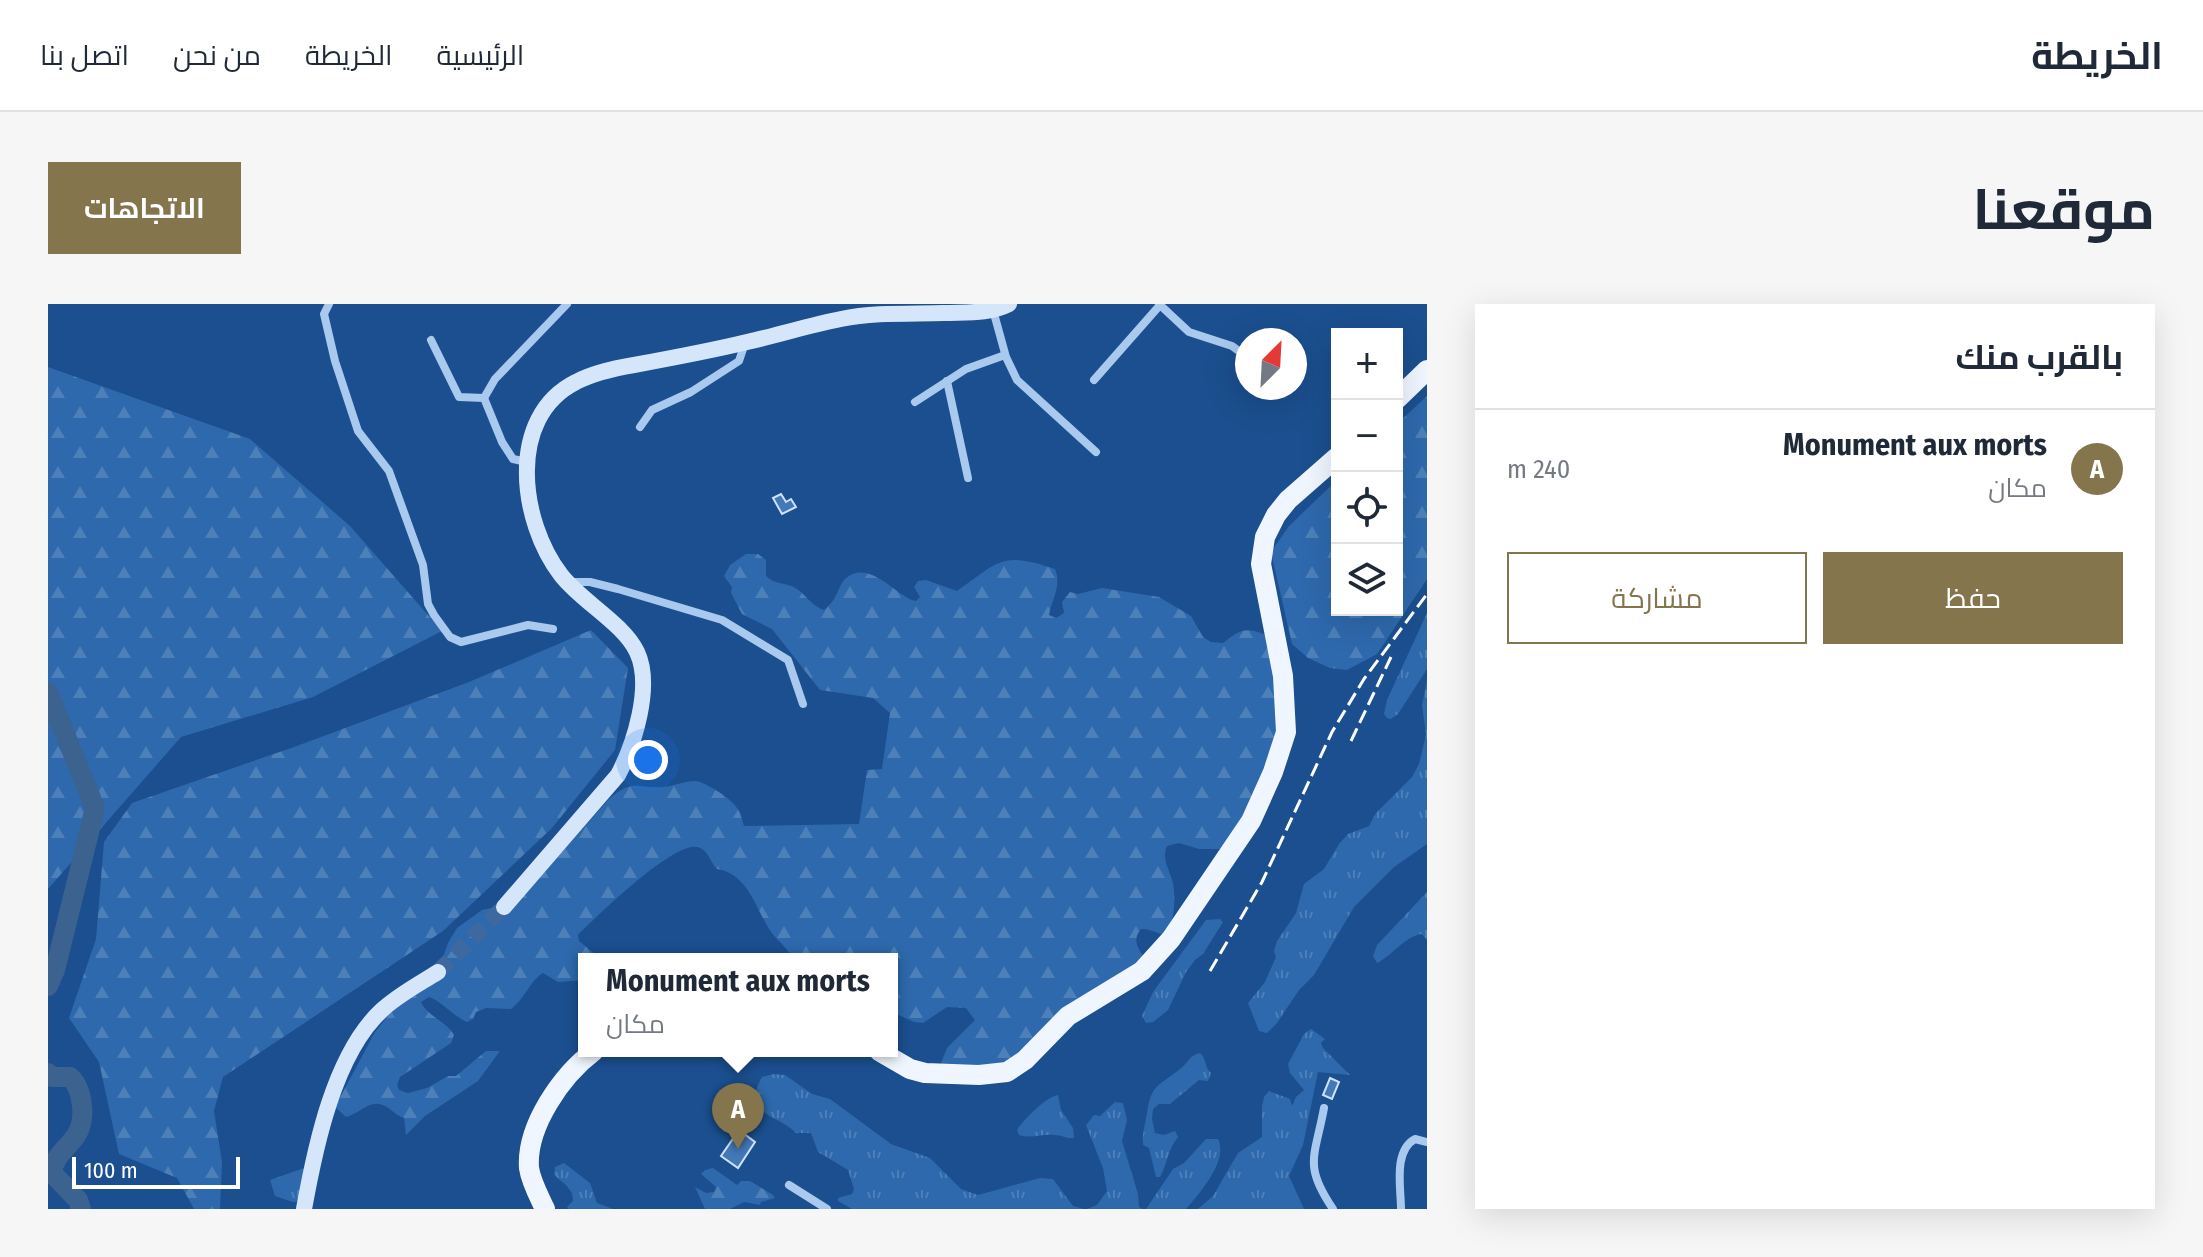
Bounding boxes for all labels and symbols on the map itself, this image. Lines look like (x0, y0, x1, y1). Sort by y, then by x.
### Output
north arrow (1235, 328, 1307, 400)
your location (628, 740, 668, 780)
pin: A (712, 1083, 764, 1149)
scale bar (72, 1153, 240, 1189)

